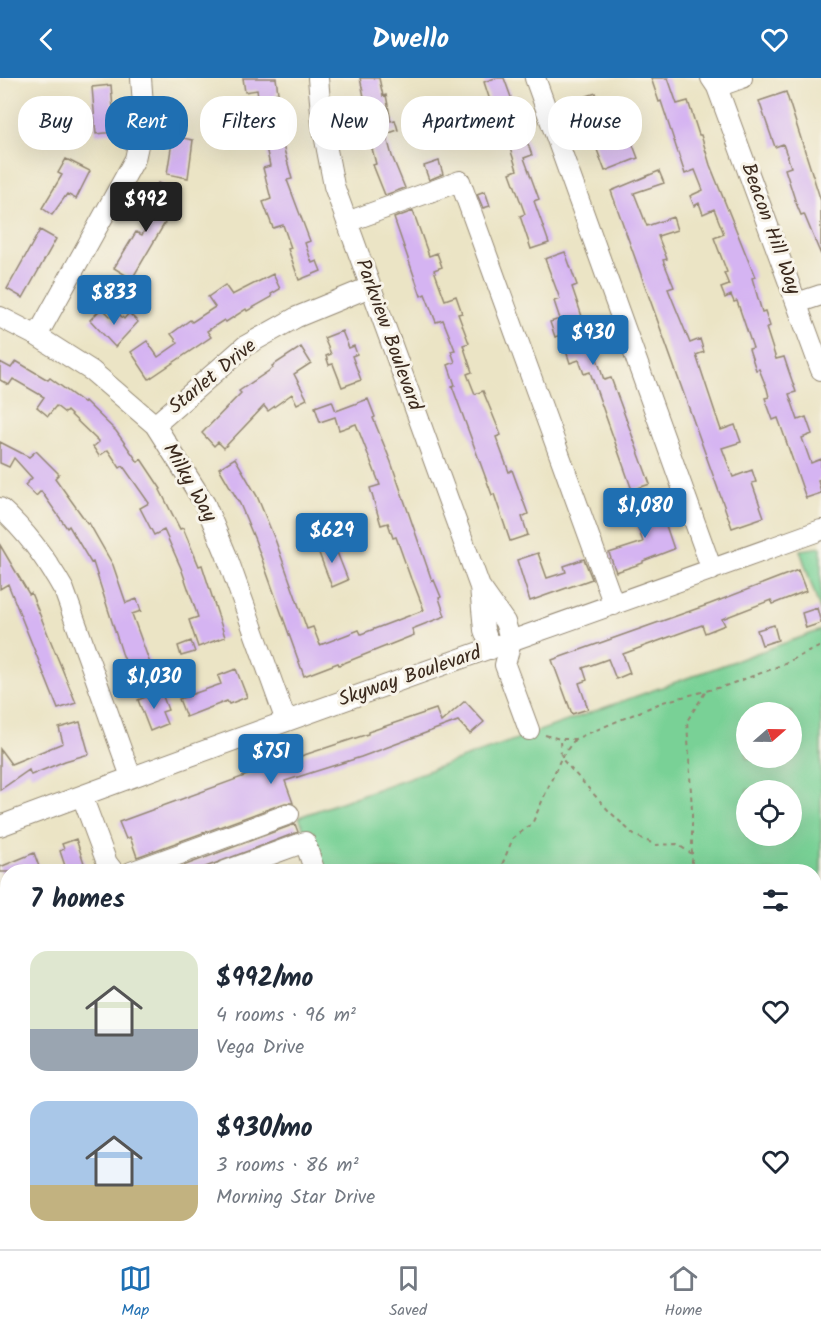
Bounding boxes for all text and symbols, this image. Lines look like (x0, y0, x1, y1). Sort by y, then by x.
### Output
text: Dwello (372, 18, 449, 61)
icon: back (30, 23, 63, 56)
icon: heart (758, 23, 791, 56)
chip: Buy (18, 96, 93, 150)
chip: Rent (105, 96, 188, 150)
chip: Filters (200, 96, 297, 150)
chip: New (309, 96, 389, 150)
chip: Apartment (401, 96, 536, 150)
chip: House (548, 96, 642, 150)
street label: Beacon Hill Way (731, 159, 809, 300)
pin: $992 (110, 182, 182, 233)
text: $992 (124, 185, 168, 217)
street label: Parkview Boulevard (346, 255, 431, 416)
pin: $833 (78, 275, 150, 326)
text: $833 (91, 278, 137, 310)
pin: $930 (557, 315, 629, 366)
text: $930 (571, 318, 615, 350)
street label: Starlet Drive (162, 331, 264, 423)
street label: Milky Way (153, 437, 225, 529)
pin: $1,080 (596, 488, 694, 539)
text: $1,080 (617, 491, 673, 523)
pin: $629 (296, 513, 368, 564)
text: $629 (310, 516, 354, 548)
street label: Skyway Boulevard (334, 637, 487, 716)
pin: $1,030 (105, 659, 203, 710)
text: $1,030 (127, 662, 181, 694)
north arrow (736, 702, 802, 768)
map controls (736, 702, 802, 846)
pin: $751 (235, 734, 307, 785)
text: $751 (252, 737, 290, 769)
button: locate (736, 780, 802, 846)
text: 7 homes (30, 879, 125, 921)
icon: filters (759, 884, 792, 917)
text: $992/mo (216, 958, 313, 1000)
icon: home (78, 975, 150, 1047)
icon: heart (759, 995, 792, 1028)
text: 4 rooms · 96 m² (216, 1000, 356, 1032)
text: Vega Drive (216, 1032, 304, 1064)
text: $930/mo (216, 1108, 313, 1150)
icon: home (78, 1125, 150, 1197)
icon: heart (759, 1145, 792, 1178)
text: 3 rooms · 86 m² (216, 1150, 359, 1182)
text: Morning Star Drive (216, 1182, 375, 1214)
tab: Map (119, 1262, 152, 1323)
tab: Saved (389, 1262, 427, 1323)
tab: Home (664, 1262, 702, 1323)

